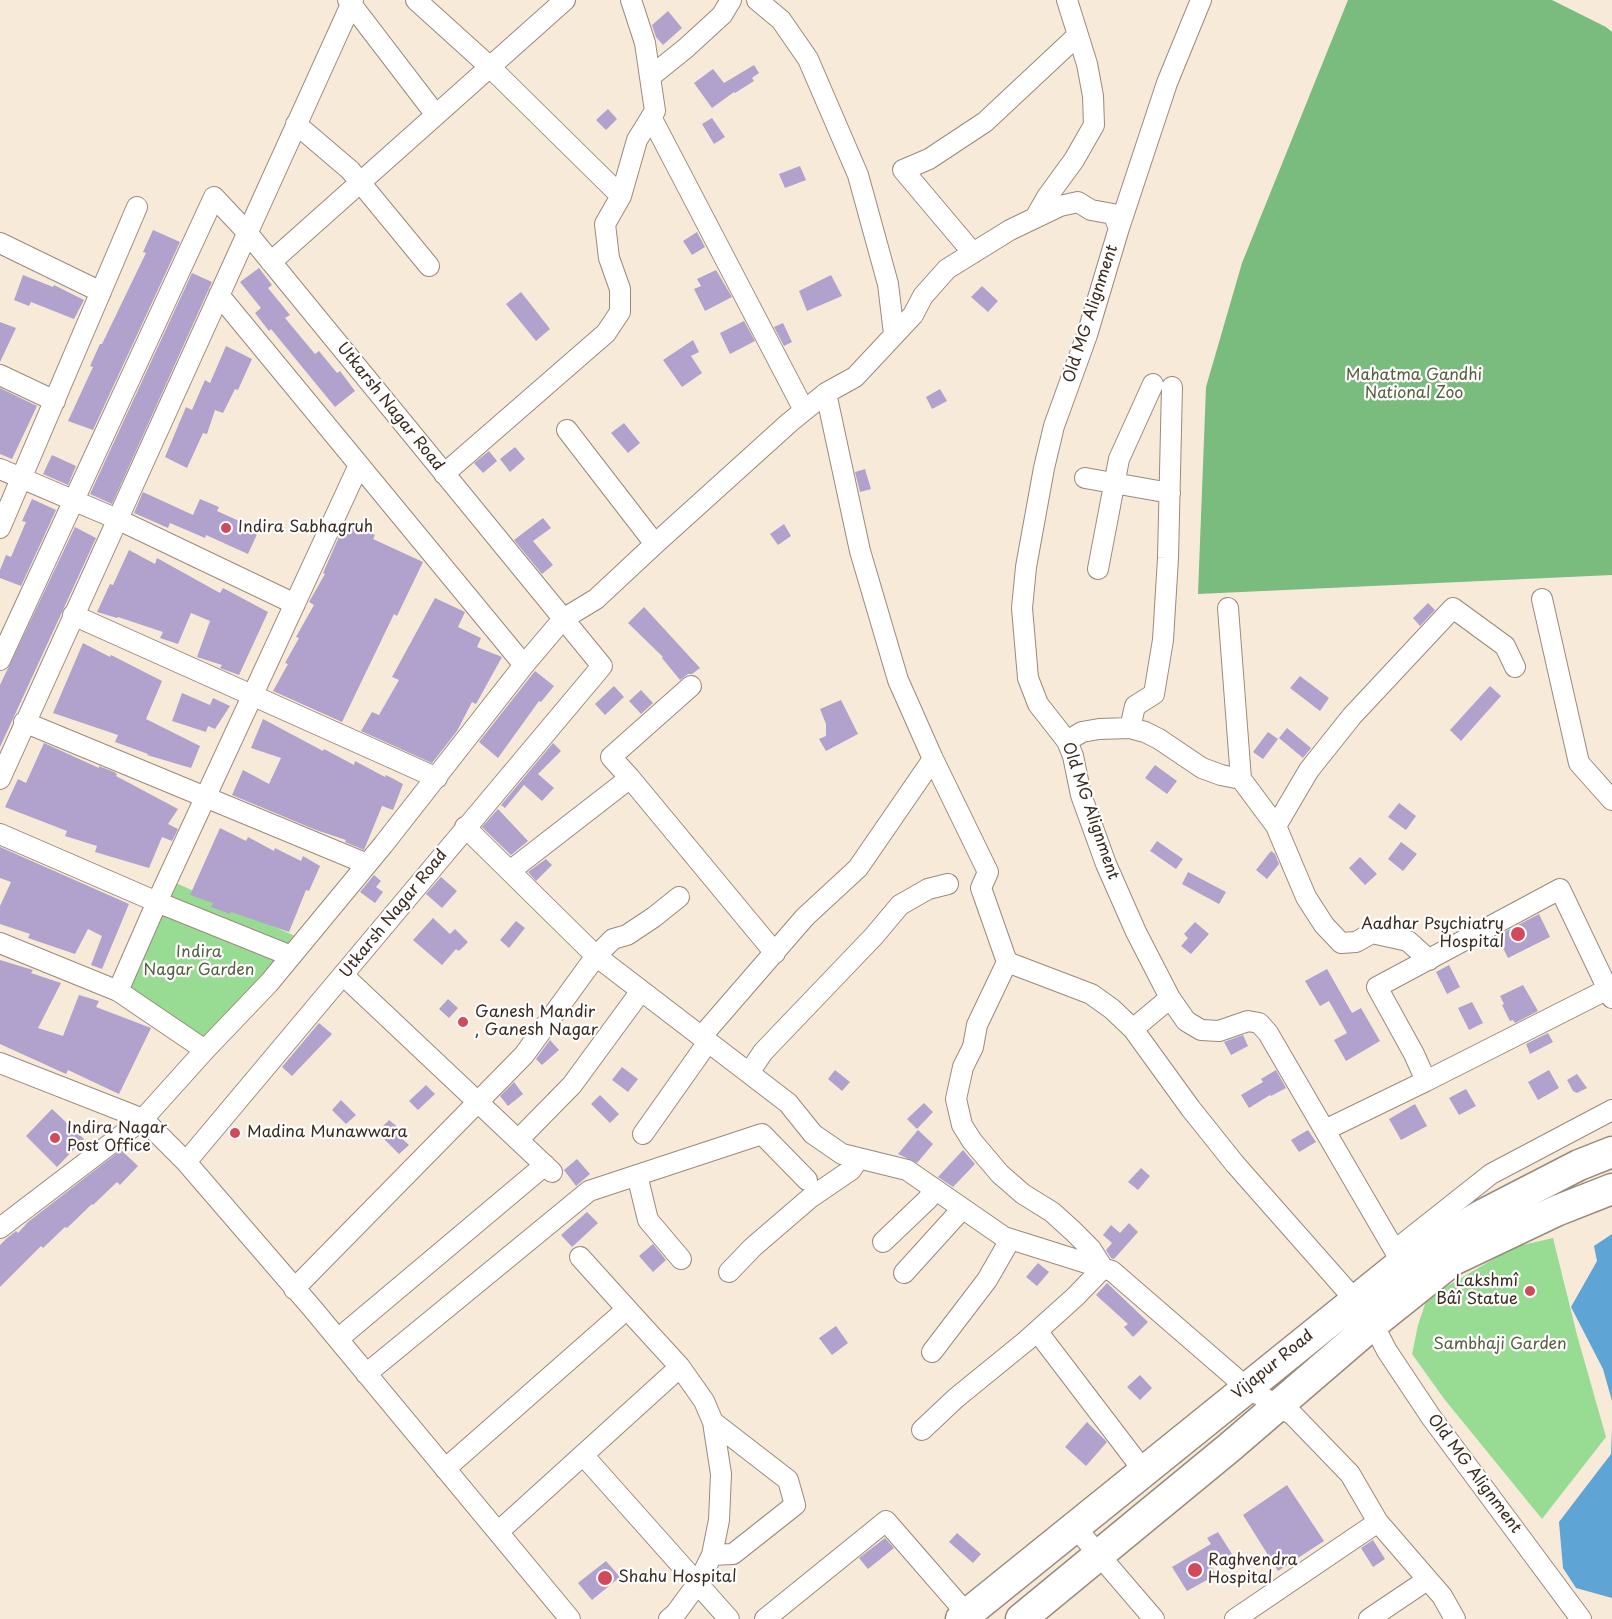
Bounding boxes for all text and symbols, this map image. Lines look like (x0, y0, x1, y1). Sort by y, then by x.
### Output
street label: Old MG Alignment (1060, 243, 1122, 385)
street label: Utkarsh Nagar Road (332, 339, 448, 475)
park label: Mahatma Gandhi National Zoo (1346, 366, 1482, 404)
place label: Indira Sabhagruh (238, 518, 373, 538)
marker: Indira Sabhagruh (219, 521, 233, 535)
street label: Old MG Alignment (1057, 740, 1123, 882)
street label: Utkarsh Nagar Road (336, 846, 452, 982)
place label: Aadhar Psychiatry Hospital (1361, 915, 1504, 953)
marker: Aadhar Psychiatry Hospital (1509, 925, 1527, 943)
park label: Indira Nagar Garden (144, 943, 254, 981)
place label: Ganesh Mandir , Ganesh Nagar (475, 1003, 598, 1041)
marker: Ganesh Mandir , Ganesh Nagar (456, 1015, 470, 1029)
place label: Indira Nagar Post Office (67, 1119, 167, 1157)
place label: Madina Munawwara (247, 1123, 407, 1143)
marker: Madina Munawwara (228, 1126, 242, 1140)
marker: Indira Nagar Post Office (48, 1131, 62, 1145)
place label: Lakshmî Bâî Statue (1436, 1272, 1518, 1310)
marker: Lakshmî Bâî Statue (1523, 1284, 1537, 1298)
street label: Vijapur Road (1228, 1326, 1318, 1404)
park label: Sambhaji Garden (1433, 1335, 1567, 1355)
street label: Old MG Alignment (1423, 1411, 1525, 1537)
place label: Raghvendra Hospital (1208, 1551, 1298, 1589)
marker: Raghvendra Hospital (1186, 1561, 1204, 1579)
place label: Shahu Hospital (618, 1568, 737, 1588)
marker: Shahu Hospital (596, 1569, 614, 1587)

